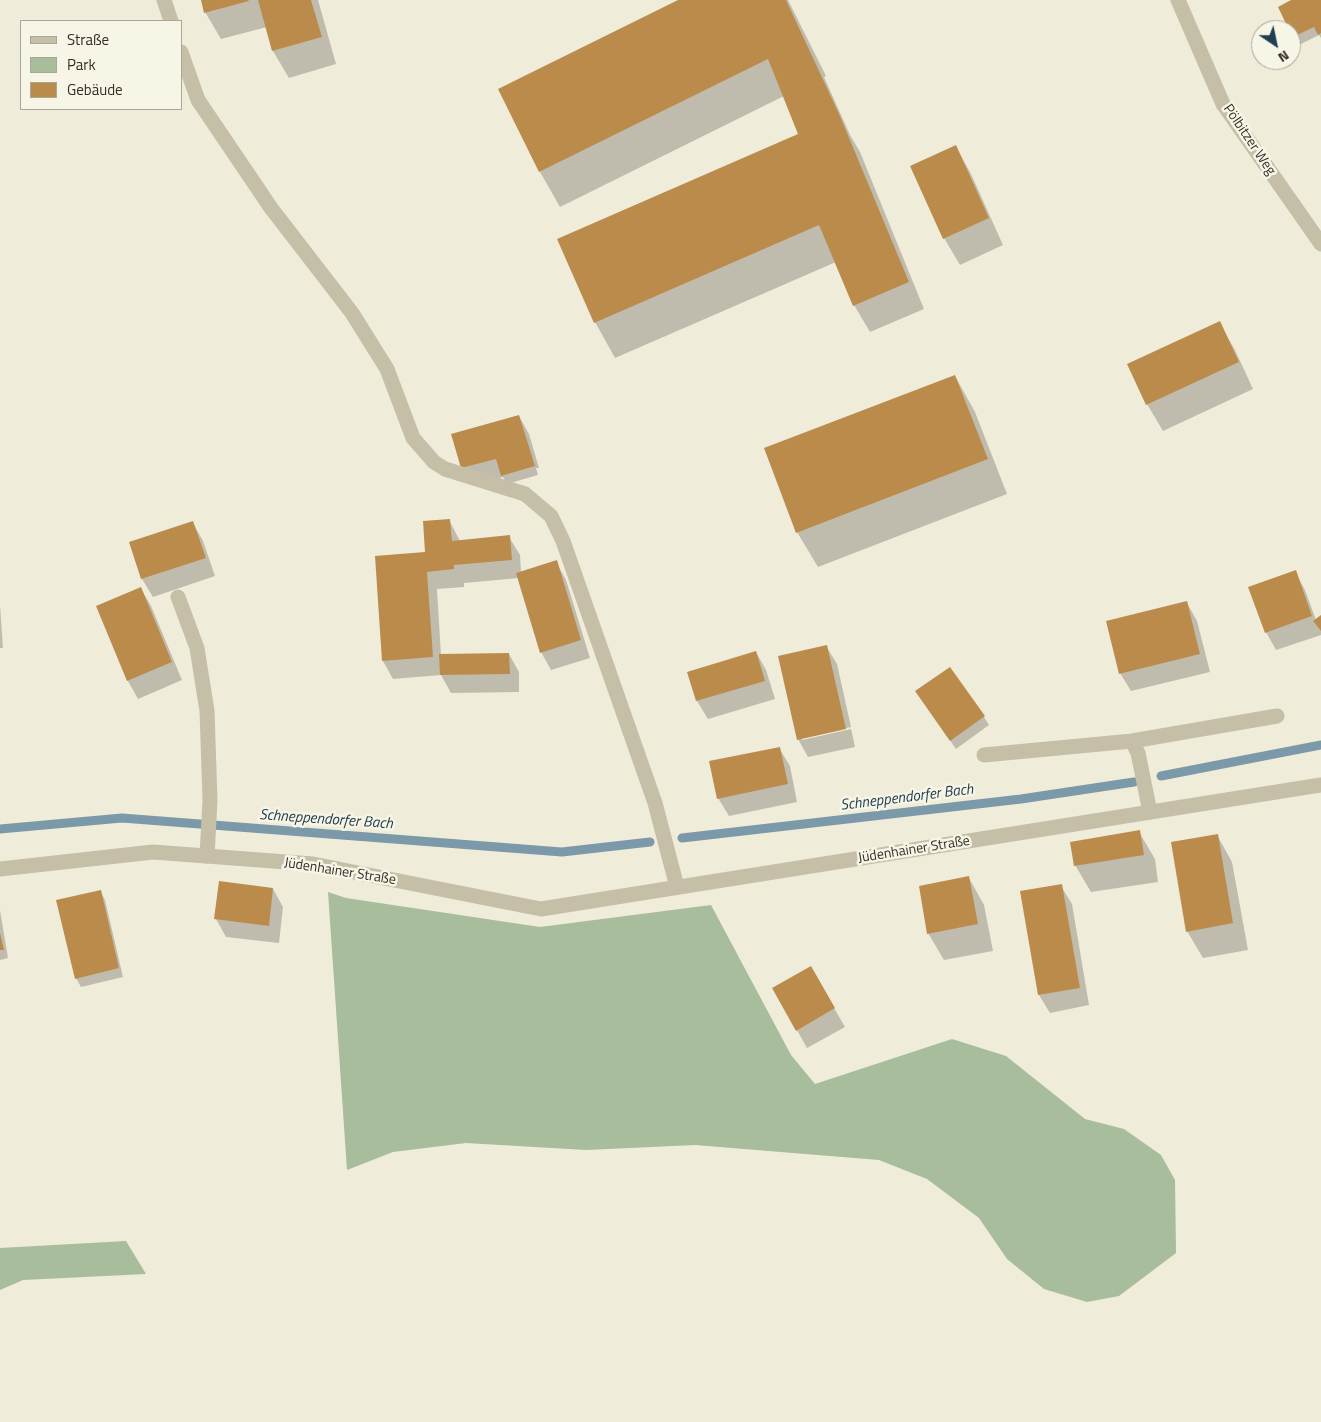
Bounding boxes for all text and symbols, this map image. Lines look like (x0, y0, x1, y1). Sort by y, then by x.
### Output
legend (20, 20, 182, 110)
north arrow (1251, 20, 1301, 70)
text: Straße (67, 28, 109, 51)
text: N (1274, 46, 1294, 68)
text: Park (67, 53, 96, 76)
text: Gebäude (67, 78, 123, 101)
street label: Pölbitzer Weg (1219, 101, 1279, 179)
water label: Schneppendorfer Bach (840, 781, 974, 815)
water label: Schneppendorfer Bach (259, 806, 393, 834)
street label: Jüdenhainer Straße (857, 833, 971, 867)
street label: Jüdenhainer Straße (283, 855, 397, 889)

